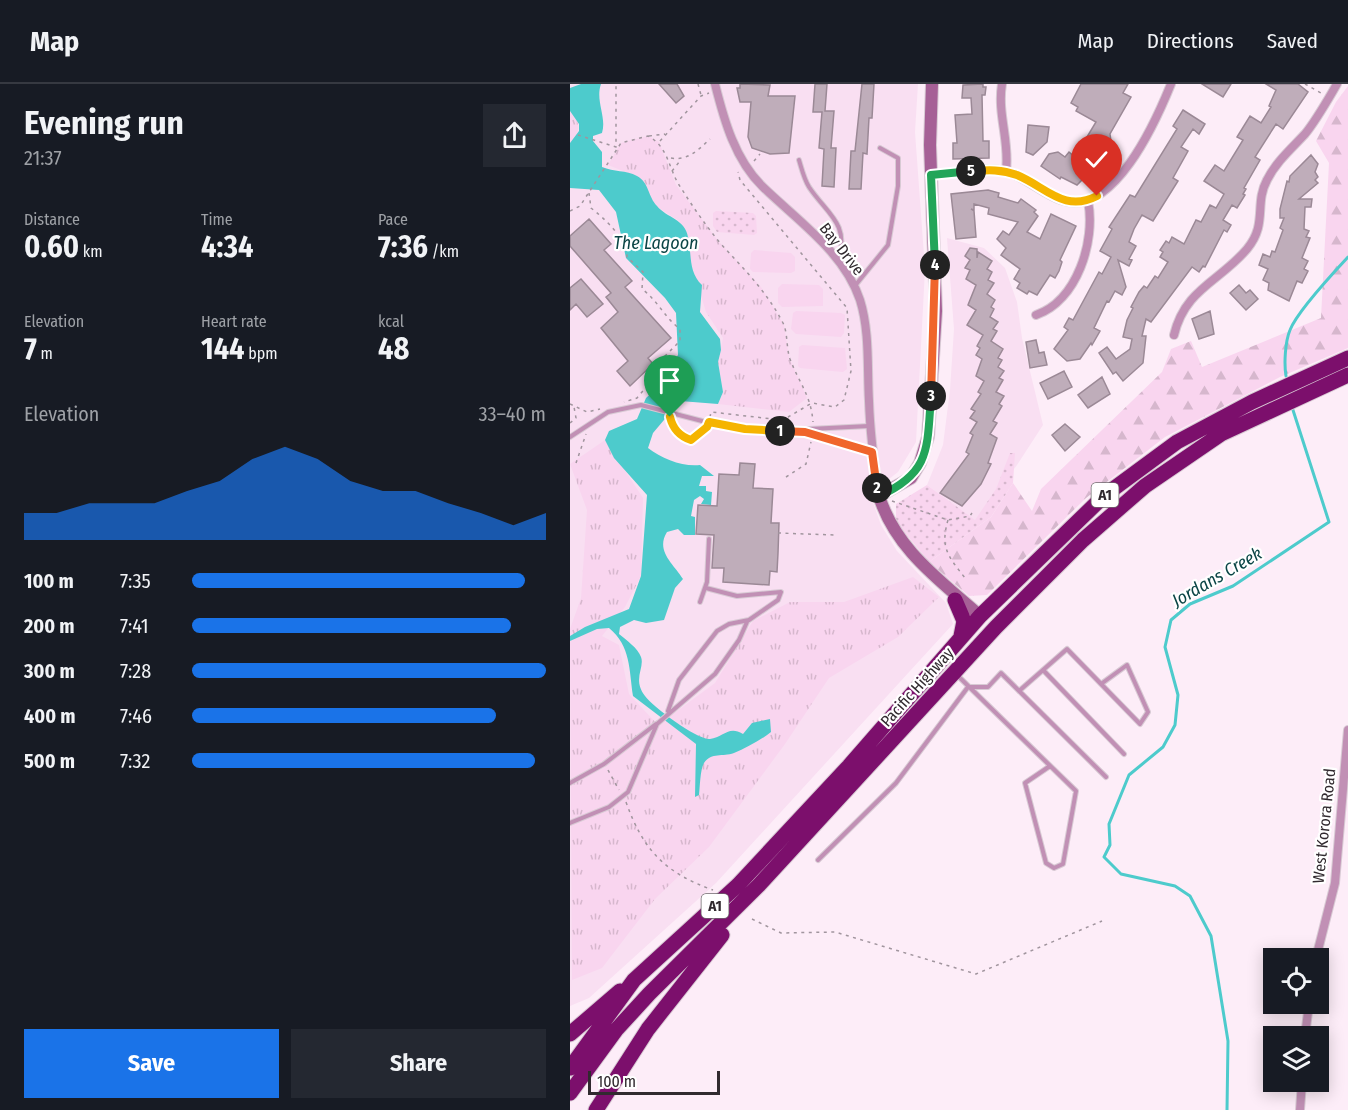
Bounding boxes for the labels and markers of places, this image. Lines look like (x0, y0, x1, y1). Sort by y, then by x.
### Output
pin (1071, 134, 1122, 196)
pin: 5 (956, 156, 986, 186)
pin: 4 (920, 250, 950, 280)
pin (644, 355, 695, 417)
pin: 3 (916, 381, 946, 411)
pin: 1 (765, 416, 795, 446)
pin: 2 (862, 473, 892, 503)

